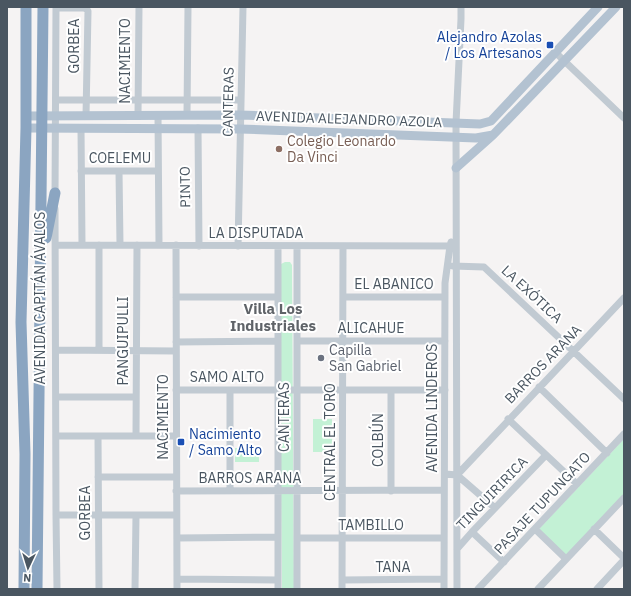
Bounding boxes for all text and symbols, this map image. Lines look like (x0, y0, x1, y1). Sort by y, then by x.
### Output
street label: NACIMIENTO (116, 18, 134, 104)
street label: GORBEA (65, 19, 83, 73)
place label: Alejandro Azolas / Los Artesanos (437, 28, 542, 62)
marker: Alejandro Azolas / Los Artesanos (545, 40, 555, 50)
street label: CANTERAS (218, 67, 238, 137)
street label: AVENIDA ALEJANDRO AZOLA (256, 107, 443, 131)
place label: Colegio Leonardo Da Vinci (287, 132, 396, 166)
marker: Colegio Leonardo Da Vinci (274, 144, 284, 154)
street label: COELEMU (89, 149, 151, 167)
street label: PINTO (176, 166, 194, 208)
street label: AVENIDA CAPITÁN ÁVALOS (30, 212, 49, 384)
street label: LA DISPUTADA (209, 224, 303, 242)
street label: LA EXÓTICA (498, 260, 567, 327)
street label: EL ABANICO (354, 275, 434, 293)
street label: PANGUIPULLI (114, 296, 132, 386)
district label: Villa Los Industriales (230, 299, 316, 335)
street label: ALICAHUE (338, 319, 404, 337)
street label: BARROS ARANA (501, 321, 585, 407)
place label: Capilla San Gabriel (329, 341, 402, 375)
street label: AVENIDA LINDEROS (423, 343, 441, 473)
marker: Capilla San Gabriel (316, 353, 326, 363)
street label: SAMO ALTO (190, 368, 264, 386)
street label: NACIMIENTO (154, 374, 172, 460)
street label: CANTERAS (275, 382, 293, 452)
street label: CENTRAL EL TORO (321, 383, 339, 501)
street label: COLBÚN (368, 413, 387, 467)
place label: Nacimiento / Samo Alto (189, 425, 262, 459)
marker: Nacimiento / Samo Alto (176, 437, 186, 447)
street label: PASAJE TUPUNGATO (490, 448, 594, 558)
street label: TINGUIRIRICA (453, 453, 531, 533)
street label: BARROS ARANA (199, 469, 301, 487)
street label: GORBEA (76, 486, 94, 540)
street label: TAMBILLO (338, 516, 404, 534)
north arrow (8, 548, 48, 588)
street label: TANA (376, 558, 410, 576)
text: N (23, 571, 32, 585)

